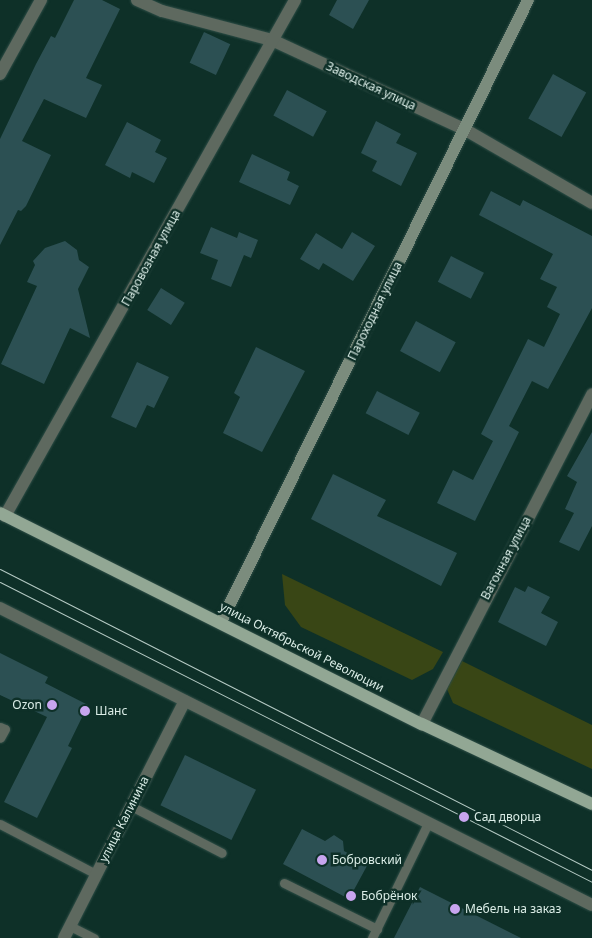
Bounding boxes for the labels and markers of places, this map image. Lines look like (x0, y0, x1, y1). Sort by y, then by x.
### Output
place label: Ozon (12, 698, 42, 712)
marker: Ozon (46, 699, 58, 711)
place label: Шанс (95, 704, 127, 718)
marker: Шанс (79, 705, 91, 717)
place label: Сад дворца (474, 810, 541, 824)
marker: Сад дворца (458, 811, 470, 823)
place label: Бобровский (332, 853, 402, 867)
marker: Бобровский (316, 854, 328, 866)
place label: Бобрёнок (361, 889, 417, 903)
marker: Бобрёнок (345, 890, 357, 902)
place label: Мебель на заказ (465, 902, 561, 916)
marker: Мебель на заказ (449, 903, 461, 915)

